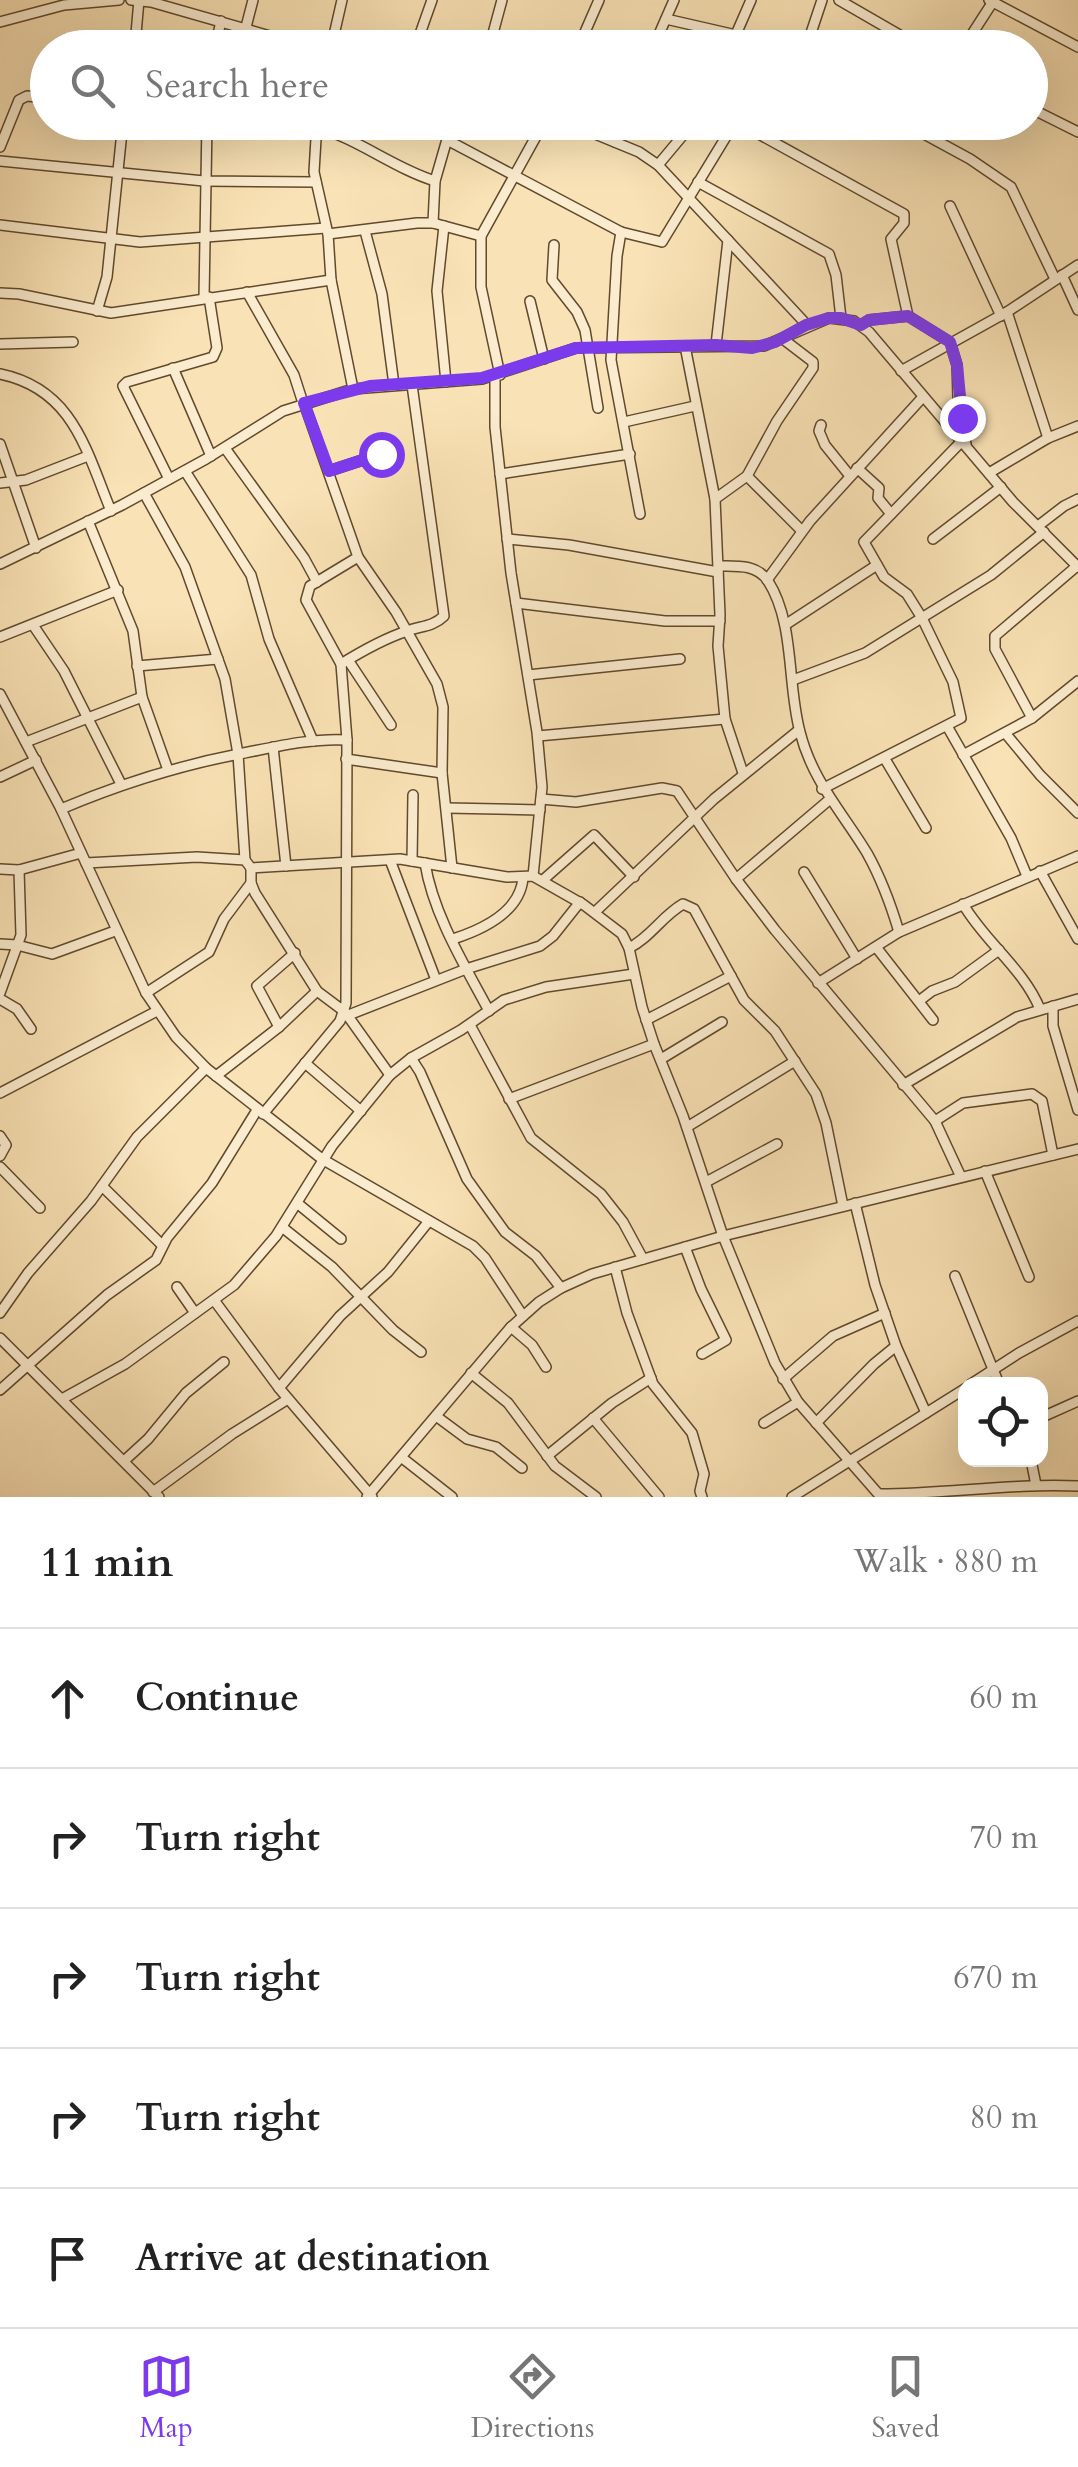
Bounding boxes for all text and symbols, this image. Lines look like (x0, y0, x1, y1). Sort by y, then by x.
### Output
search box (30, 30, 1048, 140)
icon: search (65, 58, 120, 113)
text: Search here (145, 59, 329, 111)
route end (940, 396, 986, 442)
route start (359, 432, 405, 478)
map controls (958, 1377, 1048, 1467)
button: locate (958, 1377, 1048, 1467)
text: 11 min (40, 1534, 173, 1591)
text: Walk · 880 m (853, 1540, 1038, 1584)
icon: ahead (40, 1671, 95, 1726)
text: Continue (135, 1672, 299, 1724)
text: 60 m (970, 1676, 1038, 1720)
icon: right (40, 1811, 95, 1866)
text: Turn right (135, 1812, 320, 1864)
text: 70 m (970, 1816, 1038, 1860)
icon: right (40, 1951, 95, 2006)
text: Turn right (135, 1952, 320, 2004)
text: 670 m (953, 1956, 1038, 2000)
icon: right (40, 2091, 95, 2146)
text: Turn right (135, 2092, 320, 2144)
text: 80 m (970, 2096, 1038, 2140)
icon: arrive (40, 2231, 95, 2286)
text: Arrive at destination (135, 2232, 490, 2284)
tab: Map (139, 2349, 194, 2447)
tab: Directions (471, 2349, 594, 2447)
tab: Saved (871, 2349, 939, 2447)

